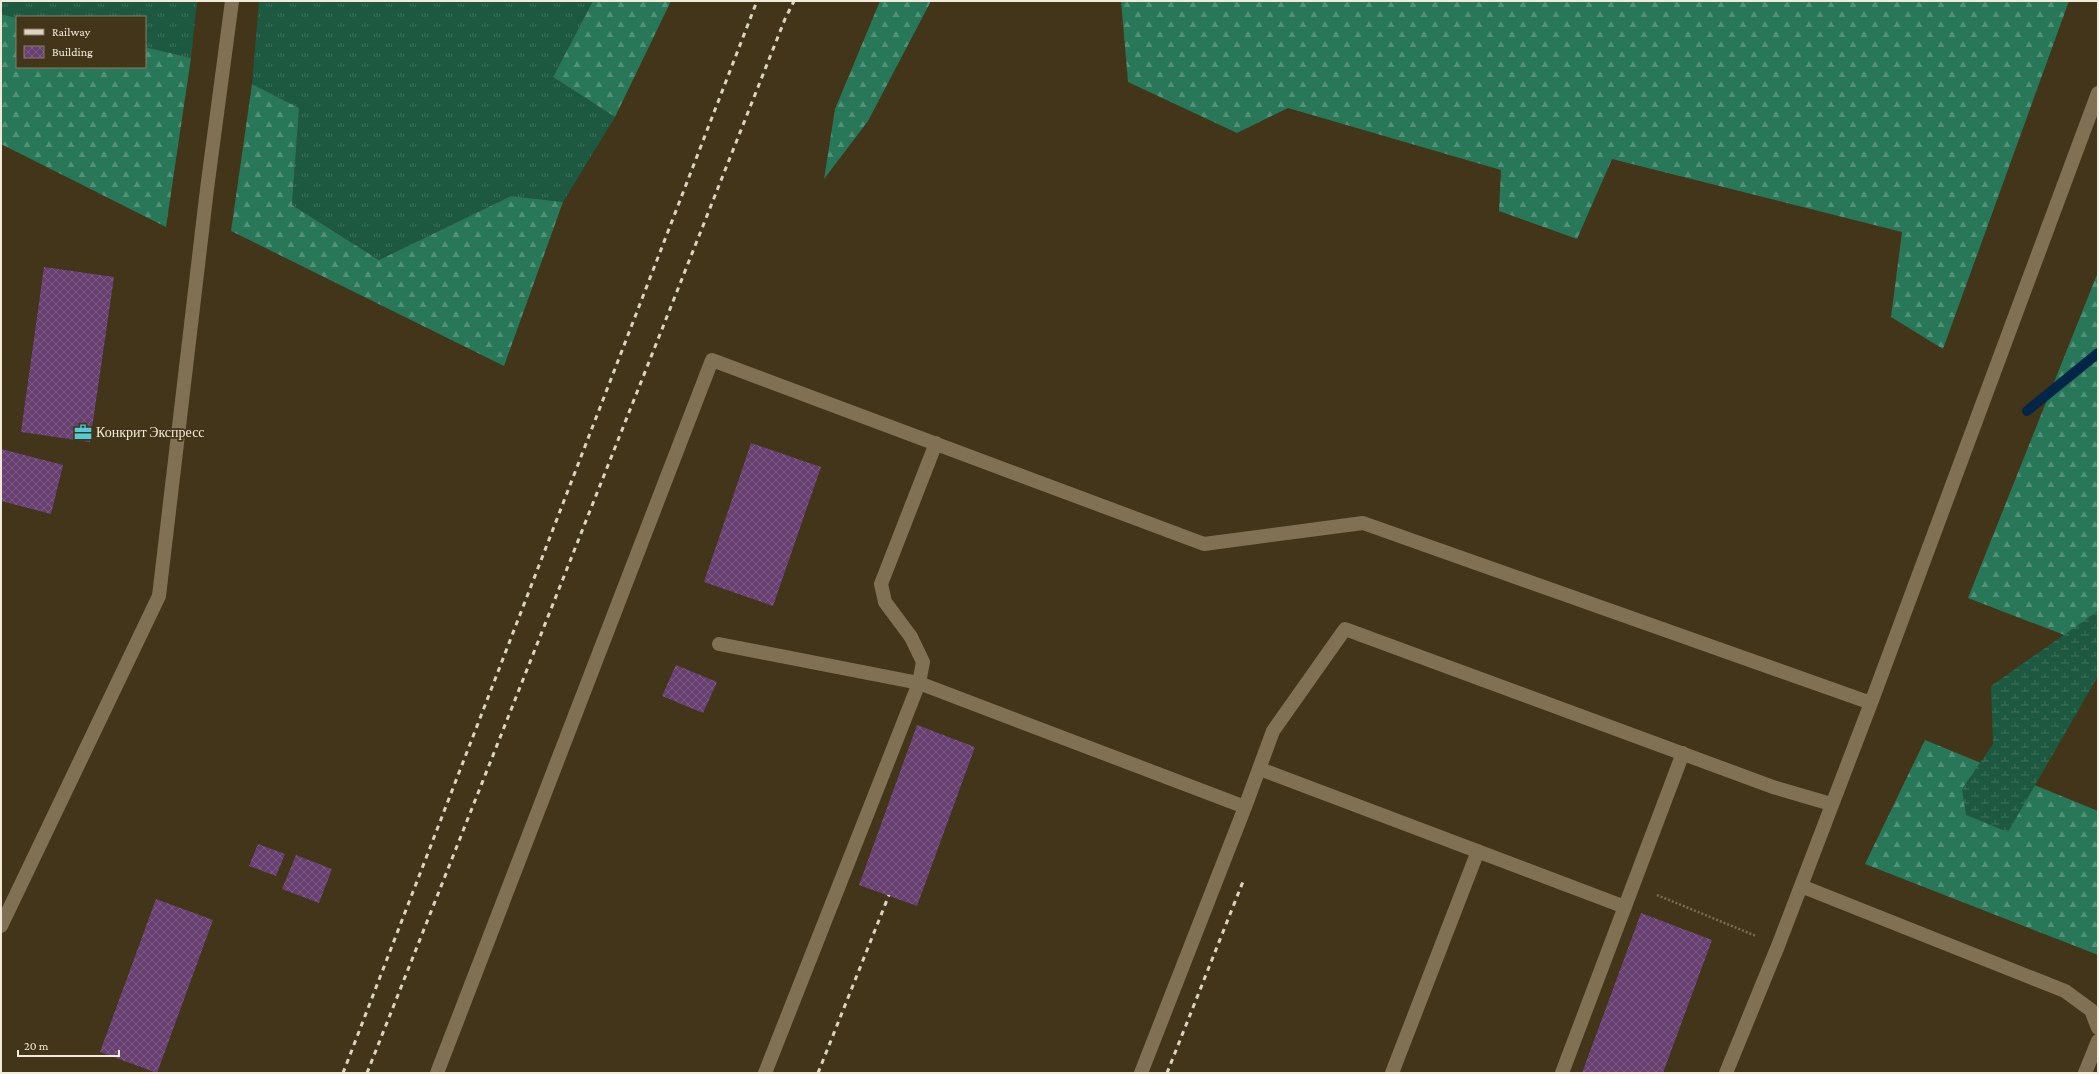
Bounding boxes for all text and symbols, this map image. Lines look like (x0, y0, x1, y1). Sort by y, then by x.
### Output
legend (16, 16, 146, 68)
text: Railway (52, 25, 91, 39)
text: Building (52, 45, 93, 59)
office icon: Конкрит Экспресс (73, 422, 93, 442)
place label: Конкрит Экспресс (96, 424, 205, 440)
scale bar (18, 1032, 119, 1058)
text: 20 m (24, 1039, 49, 1053)

